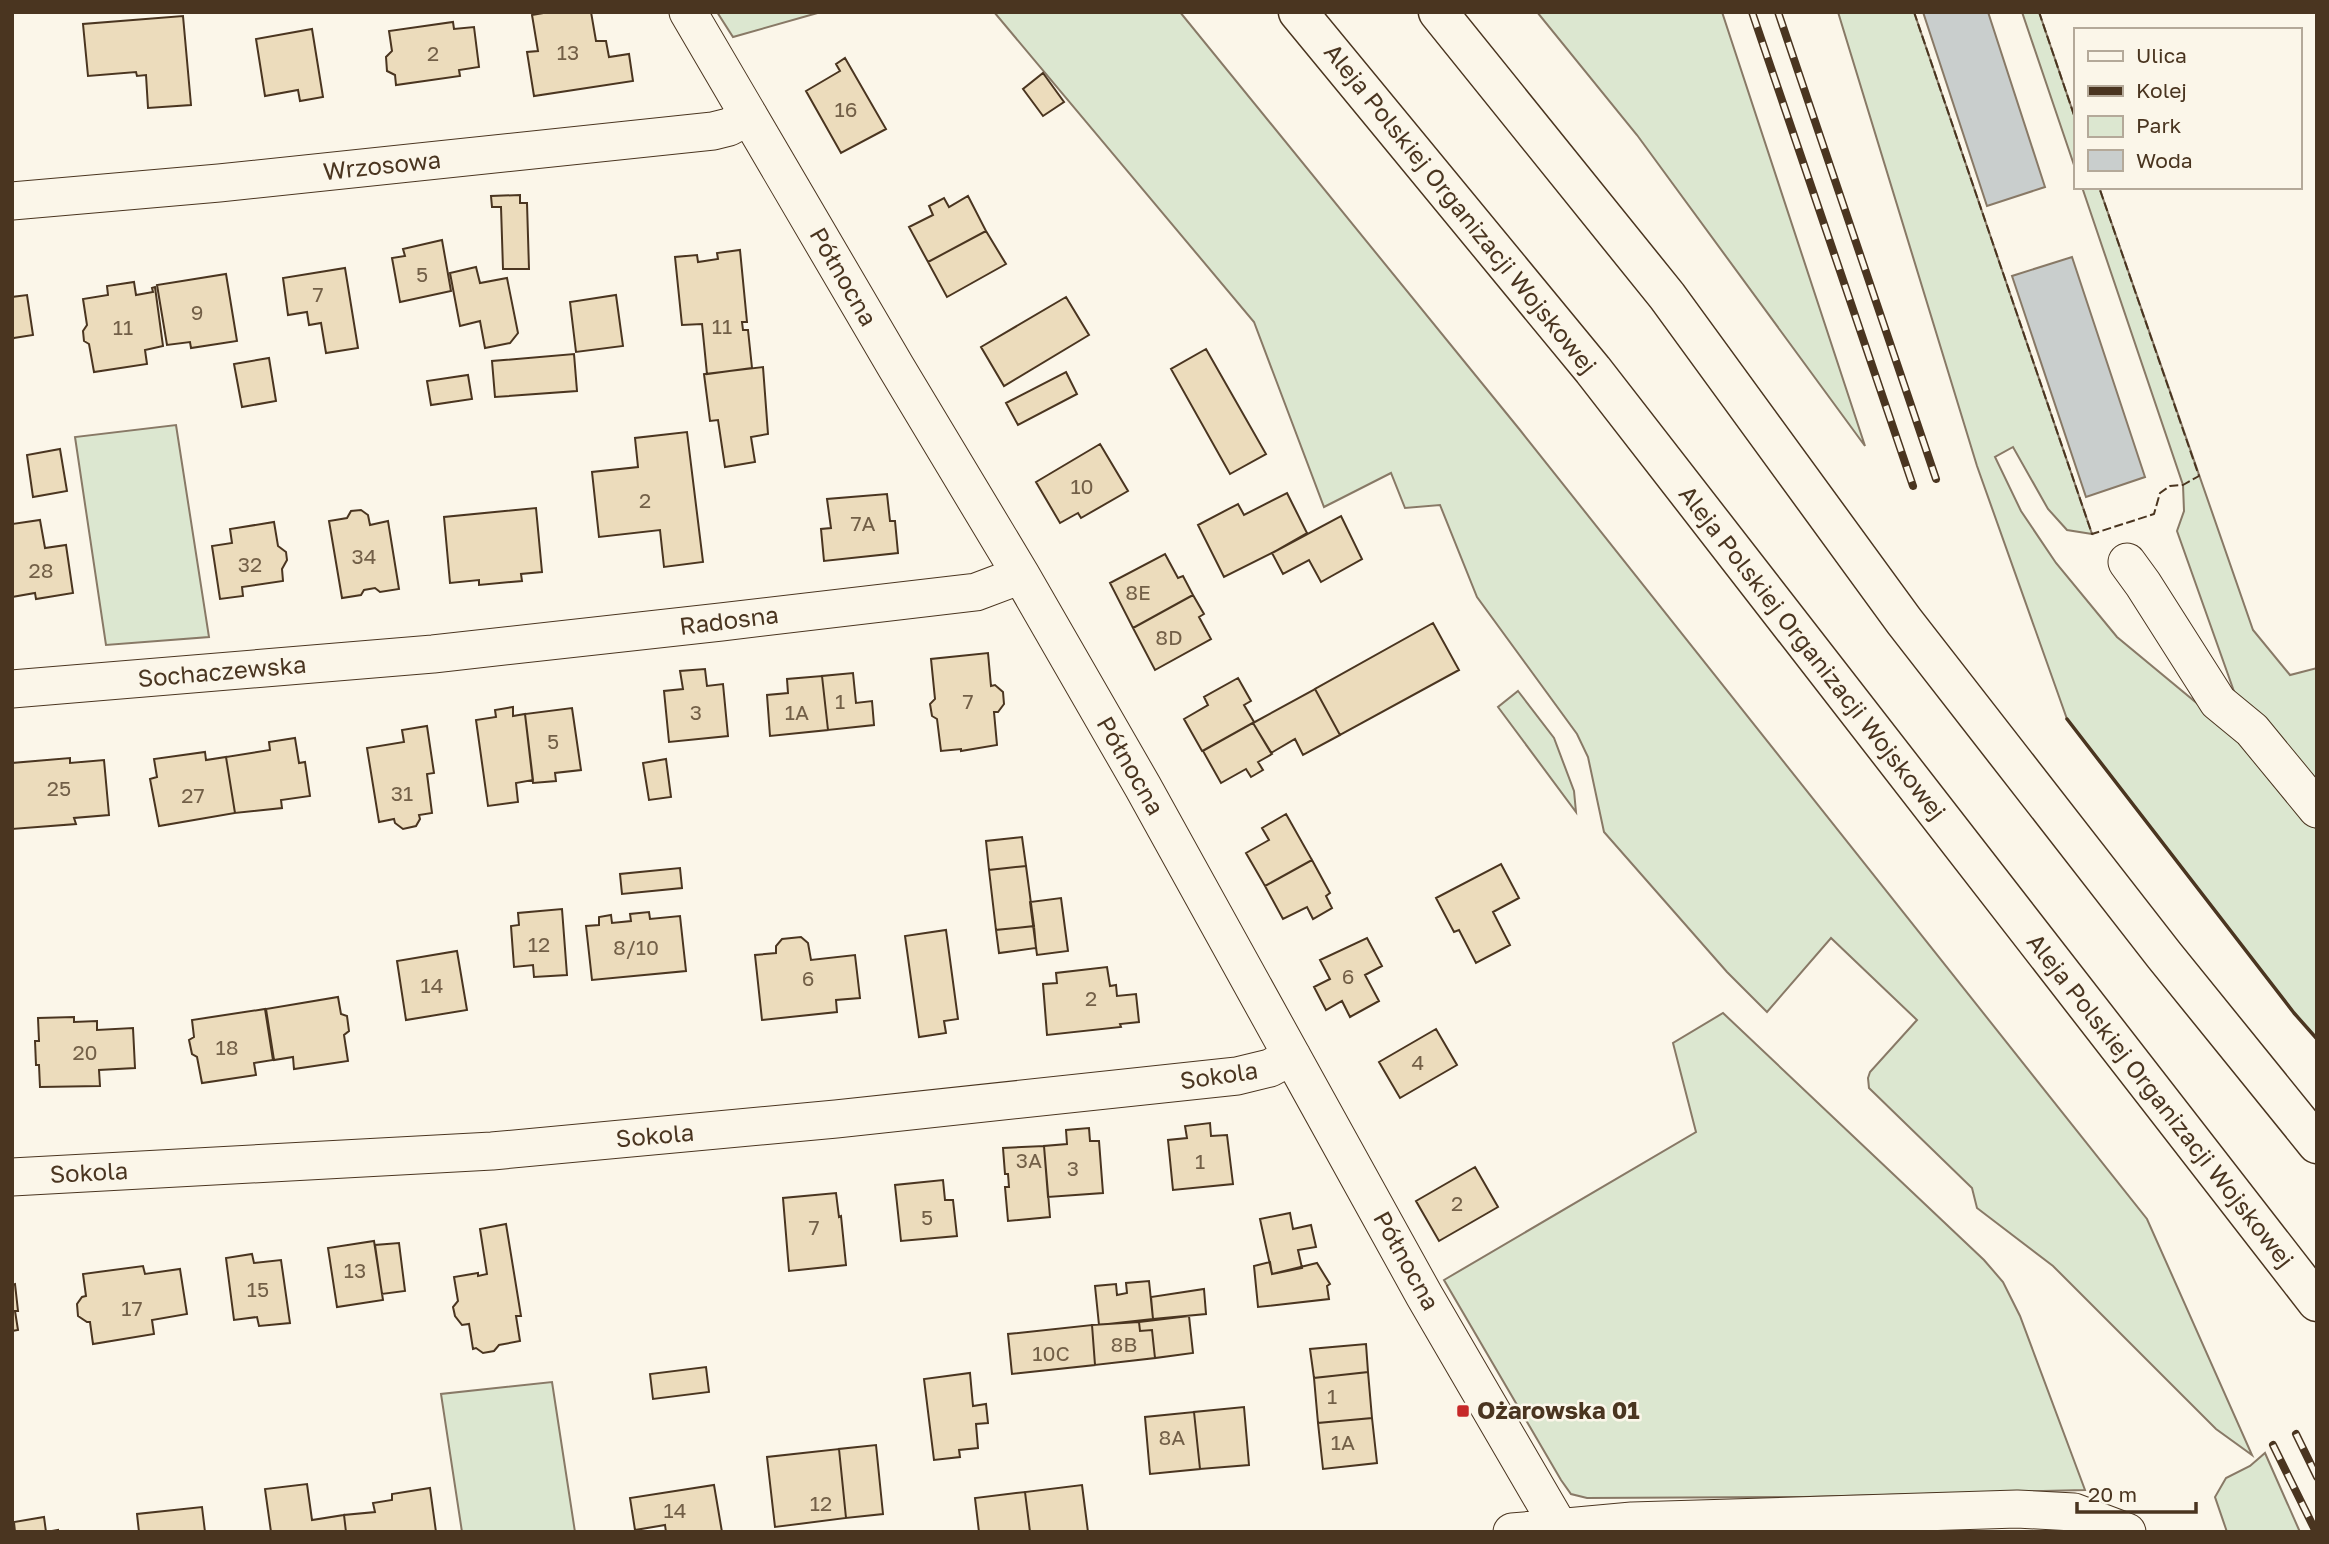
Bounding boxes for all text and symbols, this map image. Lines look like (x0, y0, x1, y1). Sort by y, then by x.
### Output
legend (2074, 28, 2301, 189)
street label: Aleja Polskiej Organizacji Wojskowej (1319, 37, 1603, 379)
house number: 13 (557, 39, 579, 65)
house number: 2 (427, 40, 439, 66)
text: Ulica (2136, 42, 2187, 68)
text: Kolej (2136, 77, 2187, 103)
house number: 16 (835, 96, 857, 122)
text: Park (2136, 112, 2182, 138)
street label: Wrzosowa (322, 144, 442, 185)
text: Woda (2136, 147, 2193, 173)
street label: Północna (805, 222, 884, 331)
house number: 5 (416, 261, 428, 287)
house number: 7 (312, 281, 324, 307)
house number: 9 (191, 299, 203, 325)
house number: 11 (712, 313, 732, 339)
house number: 11 (113, 314, 133, 340)
house number: 10 (1070, 473, 1094, 499)
street label: Aleja Polskiej Organizacji Wojskowej (1674, 479, 1953, 825)
house number: 2 (639, 487, 651, 513)
house number: 7A (850, 510, 876, 536)
house number: 34 (351, 543, 377, 569)
house number: 32 (238, 551, 262, 577)
house number: 28 (29, 557, 54, 583)
house number: 8E (1125, 579, 1151, 605)
street label: Radosna (678, 599, 780, 640)
house number: 8D (1155, 624, 1183, 650)
street label: Sochaczewska (136, 649, 307, 692)
house number: 1 (835, 688, 845, 714)
house number: 7 (962, 688, 974, 714)
house number: 3 (690, 699, 702, 725)
house number: 1A (785, 699, 809, 725)
street label: Północna (1092, 711, 1171, 820)
house number: 5 (547, 728, 559, 754)
house number: 25 (47, 775, 71, 801)
house number: 31 (391, 780, 413, 806)
house number: 27 (181, 782, 205, 808)
street label: Aleja Polskiej Organizacji Wojskowej (2022, 927, 2301, 1273)
house number: 12 (528, 931, 550, 957)
house number: 8/10 (613, 934, 659, 960)
house number: 6 (1342, 963, 1354, 989)
house number: 6 (802, 965, 814, 991)
house number: 14 (421, 972, 444, 998)
house number: 2 (1085, 985, 1097, 1011)
house number: 18 (216, 1034, 239, 1060)
house number: 20 (72, 1039, 98, 1065)
house number: 4 (1412, 1049, 1424, 1075)
street label: Sokola (1178, 1055, 1260, 1094)
street label: Sokola (615, 1117, 695, 1152)
house number: 3A (1016, 1147, 1042, 1173)
house number: 1 (1195, 1148, 1205, 1174)
street label: Sokola (49, 1155, 129, 1188)
house number: 3 (1067, 1155, 1079, 1181)
house number: 2 (1451, 1190, 1463, 1216)
house number: 5 (921, 1204, 933, 1230)
street label: Północna (1368, 1206, 1446, 1315)
house number: 7 (808, 1214, 820, 1240)
house number: 13 (344, 1257, 366, 1283)
house number: 15 (247, 1276, 269, 1302)
house number: 17 (121, 1295, 143, 1321)
house number: 8B (1111, 1331, 1137, 1357)
house number: 10C (1032, 1340, 1070, 1366)
house number: 1 (1327, 1383, 1337, 1409)
place label: Ożarowska 01 (1477, 1395, 1640, 1424)
marker: Ożarowska 01 (1455, 1403, 1471, 1419)
house number: 8A (1159, 1424, 1185, 1450)
house number: 1A (1331, 1429, 1355, 1455)
scale bar (2077, 1470, 2196, 1514)
text: 20 m (2088, 1481, 2137, 1507)
house number: 12 (810, 1490, 832, 1516)
house number: 14 (664, 1497, 687, 1523)

